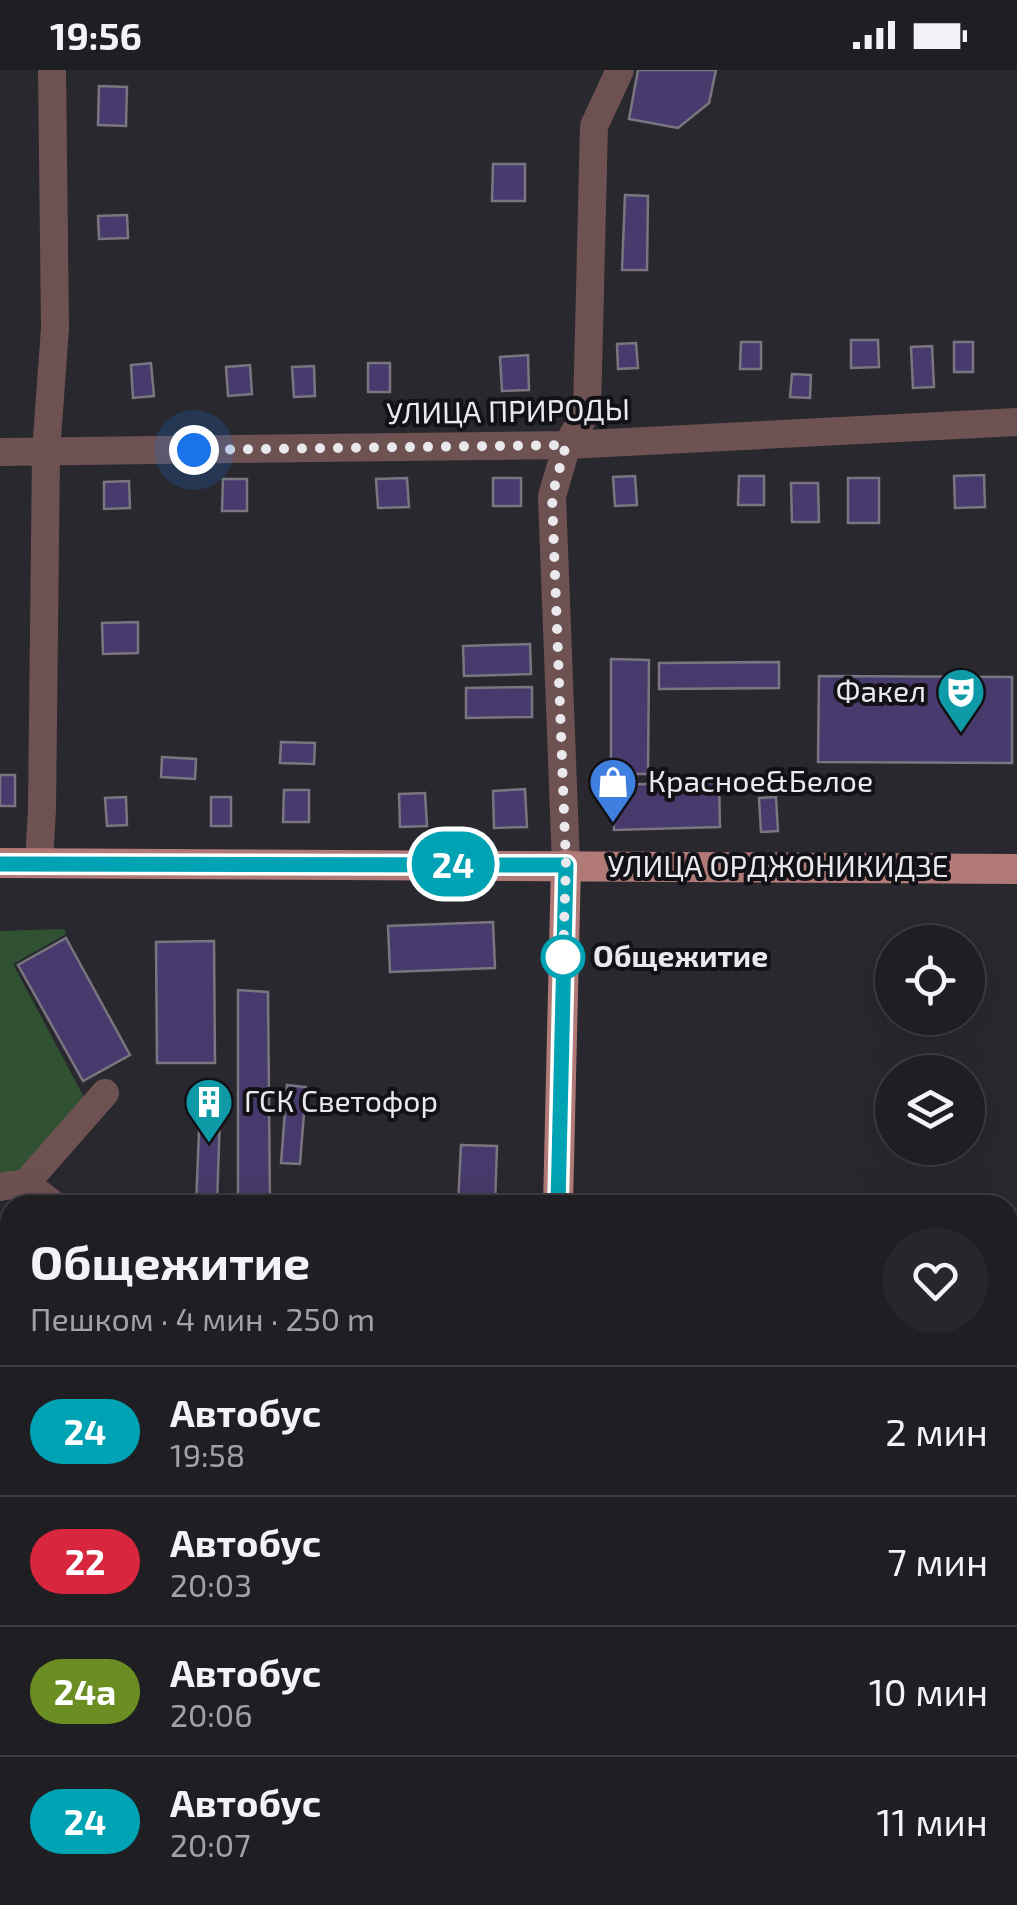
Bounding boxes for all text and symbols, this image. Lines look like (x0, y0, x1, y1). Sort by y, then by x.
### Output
text: 19:56 (50, 12, 142, 58)
street label: УЛИЦА ПРИРОДЫ (386, 390, 630, 430)
your location (169, 425, 219, 475)
theatre icon: Факел (935, 666, 987, 734)
place label: Факел (836, 672, 926, 708)
shop icon: Красное&Белое (587, 756, 639, 824)
place label: Красное&Белое (648, 762, 873, 798)
line badge: 24 (408, 832, 498, 896)
text: 24 (432, 843, 474, 885)
street label: УЛИЦА ОРДЖОНИКИДЗЕ (607, 847, 949, 883)
map controls (875, 925, 985, 1165)
button: locate (875, 925, 985, 1035)
marker: Общежитие (542, 936, 584, 978)
place label: Общежитие (593, 937, 768, 973)
button: layers (875, 1055, 985, 1165)
building icon: ГСК Светофор (183, 1076, 235, 1144)
place label: ГСК Светофор (244, 1082, 438, 1118)
button: heart (883, 1228, 988, 1333)
text: Общежитие (30, 1232, 310, 1290)
text: Пешком · 4 мин · 250 m (30, 1299, 375, 1337)
text: Автобус (170, 1389, 321, 1435)
text: 2 мин (885, 1408, 988, 1454)
text: 24 (64, 1410, 106, 1452)
text: 19:58 (170, 1435, 245, 1473)
text: Автобус (170, 1519, 321, 1565)
text: 7 мин (887, 1538, 988, 1584)
text: 22 (65, 1540, 105, 1582)
text: 20:03 (170, 1565, 252, 1603)
text: Автобус (170, 1649, 321, 1695)
text: 10 мин (869, 1668, 988, 1714)
text: 24a (54, 1670, 116, 1712)
text: 20:06 (170, 1695, 252, 1733)
text: Автобус (170, 1779, 321, 1825)
text: 11 мин (876, 1798, 988, 1844)
text: 24 (64, 1800, 106, 1842)
text: 20:07 (170, 1825, 251, 1863)

